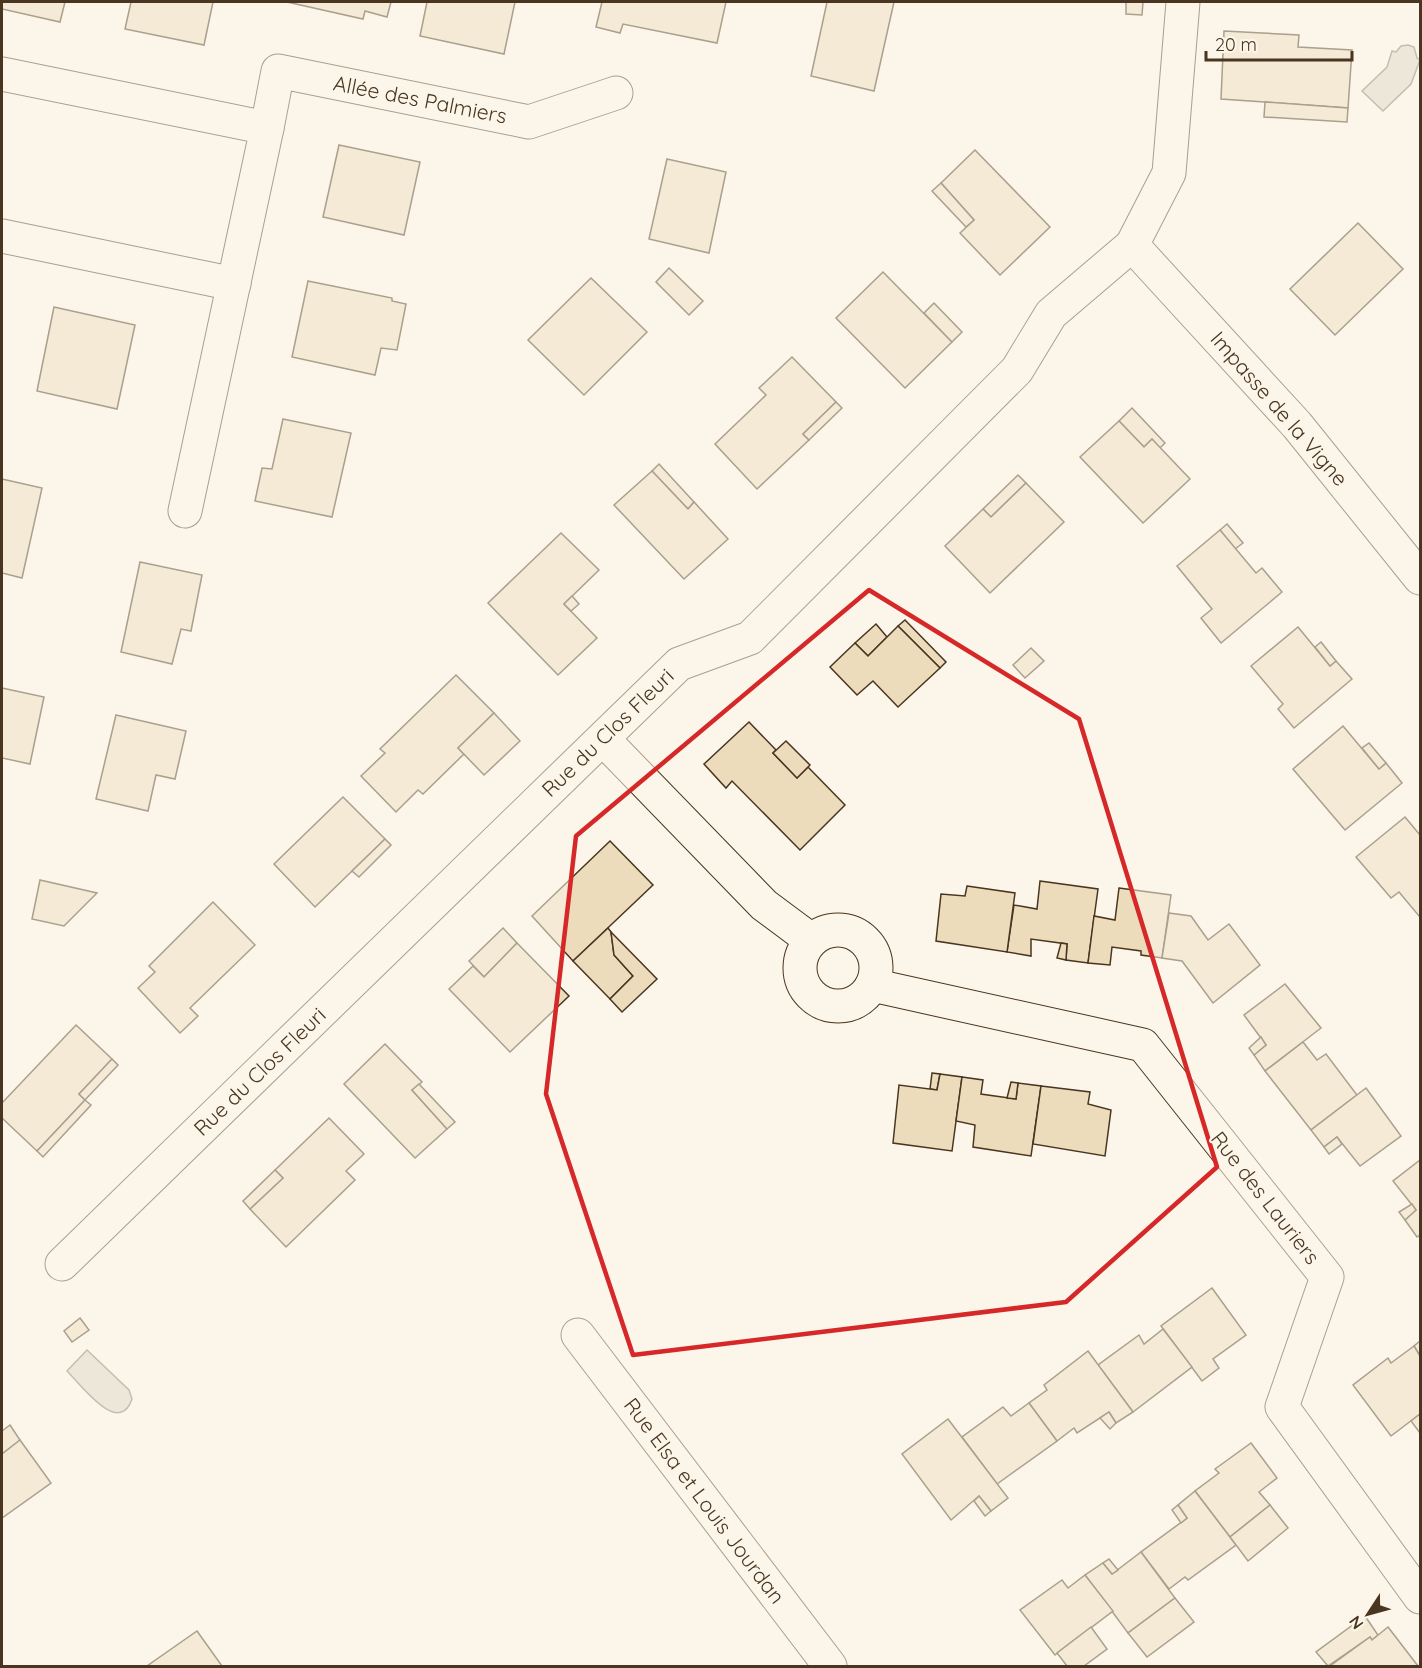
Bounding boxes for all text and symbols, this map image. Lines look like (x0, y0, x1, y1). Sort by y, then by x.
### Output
scale bar (1206, 24, 1352, 62)
text: 20 m (1215, 33, 1257, 56)
street label: Allée des Palmiers (331, 69, 509, 129)
street label: Impasse de la Vigne (1206, 326, 1354, 491)
street label: Rue du Clos Fleuri (536, 663, 679, 802)
street label: Rue du Clos Fleuri (188, 1002, 331, 1141)
street label: Rue des Lauriers (1206, 1126, 1326, 1269)
street label: Rue Elsa et Louis Jourdan (619, 1392, 791, 1608)
north arrow (1338, 1584, 1398, 1644)
text: N (1344, 1612, 1367, 1633)

